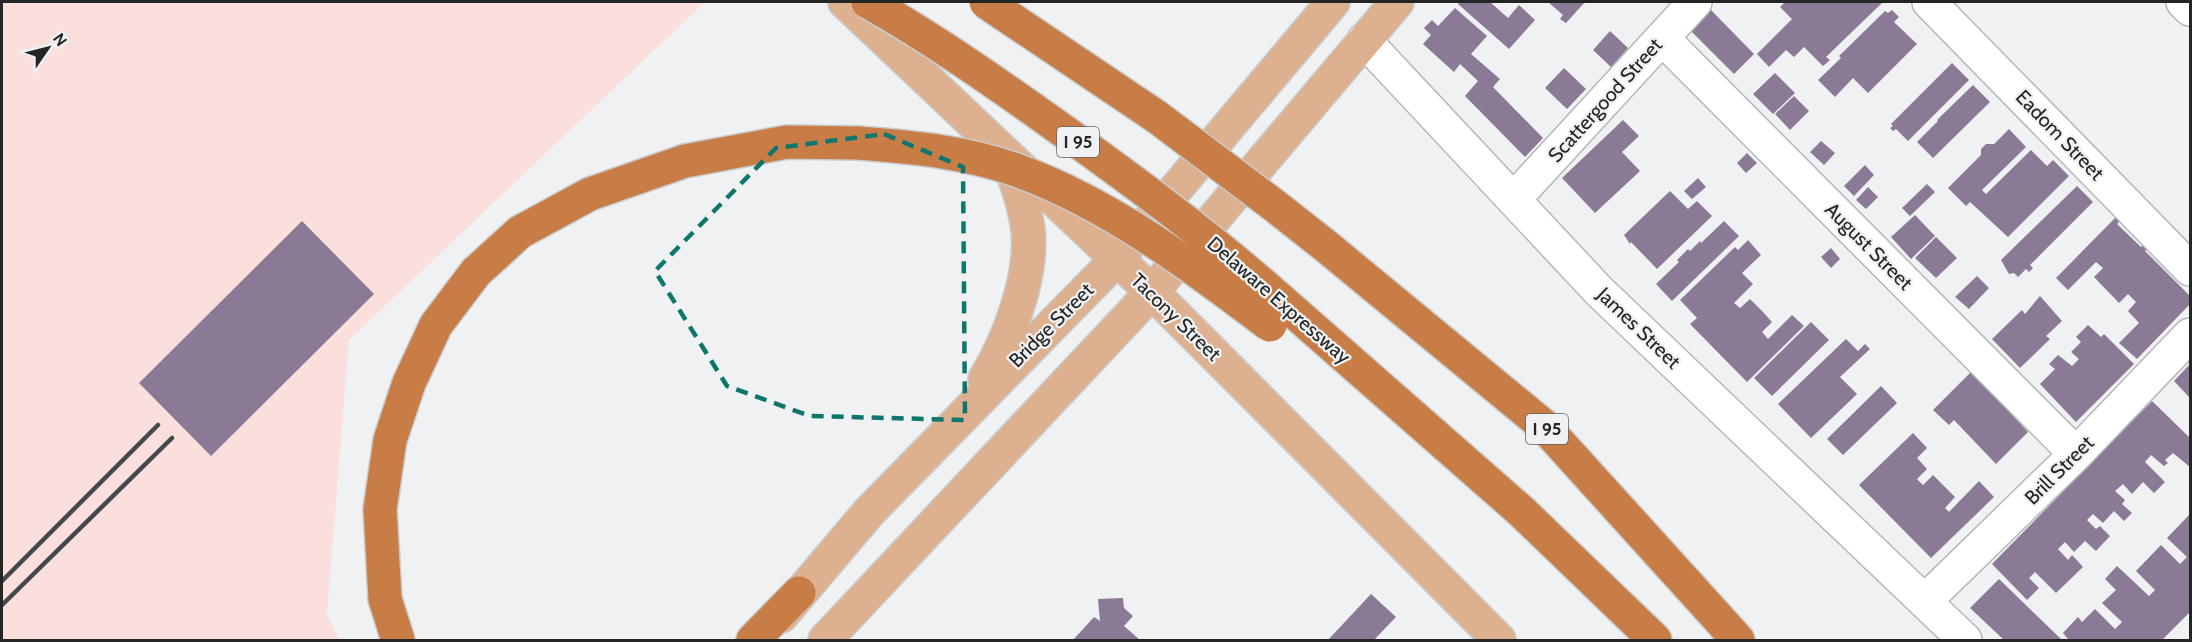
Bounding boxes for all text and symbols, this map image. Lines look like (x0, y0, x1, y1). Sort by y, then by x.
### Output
north arrow (18, 18, 78, 78)
text: N (49, 30, 71, 50)
street label: Scattergood Street (1543, 33, 1667, 167)
street label: Eadom Street (2011, 85, 2109, 185)
road number: I 95 (1057, 127, 1099, 157)
street label: August Street (1820, 197, 1918, 295)
street label: Delaware Expressway (1203, 231, 1355, 369)
street label: Tacony Street (1126, 268, 1226, 366)
street label: Bridge Street (1004, 278, 1098, 372)
street label: James Street (1592, 282, 1686, 374)
road number: I 95 (1526, 414, 1568, 444)
street label: Brill Street (2019, 430, 2099, 510)

